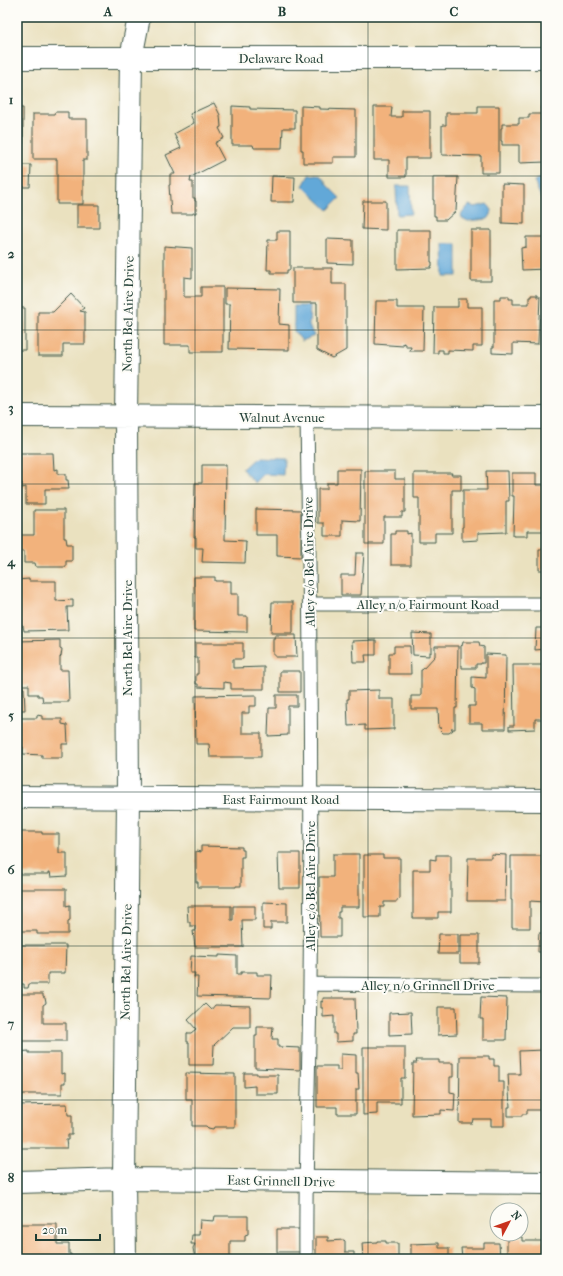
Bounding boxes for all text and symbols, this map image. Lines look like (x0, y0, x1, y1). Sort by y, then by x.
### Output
text: A (103, 4, 113, 19)
text: B (278, 4, 287, 19)
text: C (450, 4, 459, 19)
street label: Delaware Road (239, 51, 324, 66)
text: 1 (9, 92, 14, 107)
text: 2 (8, 246, 15, 261)
street label: North Bel Aire Drive (119, 255, 137, 372)
text: 3 (8, 400, 14, 416)
street label: Walnut Avenue (238, 410, 325, 425)
street label: Alley e/o Bel Aire Drive (300, 496, 318, 628)
text: 4 (6, 554, 16, 570)
street label: North Bel Aire Drive (120, 579, 135, 696)
street label: Alley n/o Fairmount Road (356, 597, 500, 612)
text: 5 (8, 708, 14, 723)
street label: East Fairmount Road (223, 792, 340, 807)
street label: Alley e/o Bel Aire Drive (303, 820, 318, 952)
text: 6 (7, 862, 15, 877)
street label: North Bel Aire Drive (117, 903, 135, 1020)
street label: Alley n/o Grinnell Drive (360, 978, 495, 993)
text: 7 (7, 1016, 15, 1031)
text: 8 (8, 1170, 15, 1185)
street label: East Grinnell Drive (227, 1173, 336, 1189)
north arrow (489, 1202, 529, 1242)
text: N (509, 1208, 524, 1224)
scale bar (36, 1216, 100, 1242)
text: 20 m (42, 1223, 67, 1237)

